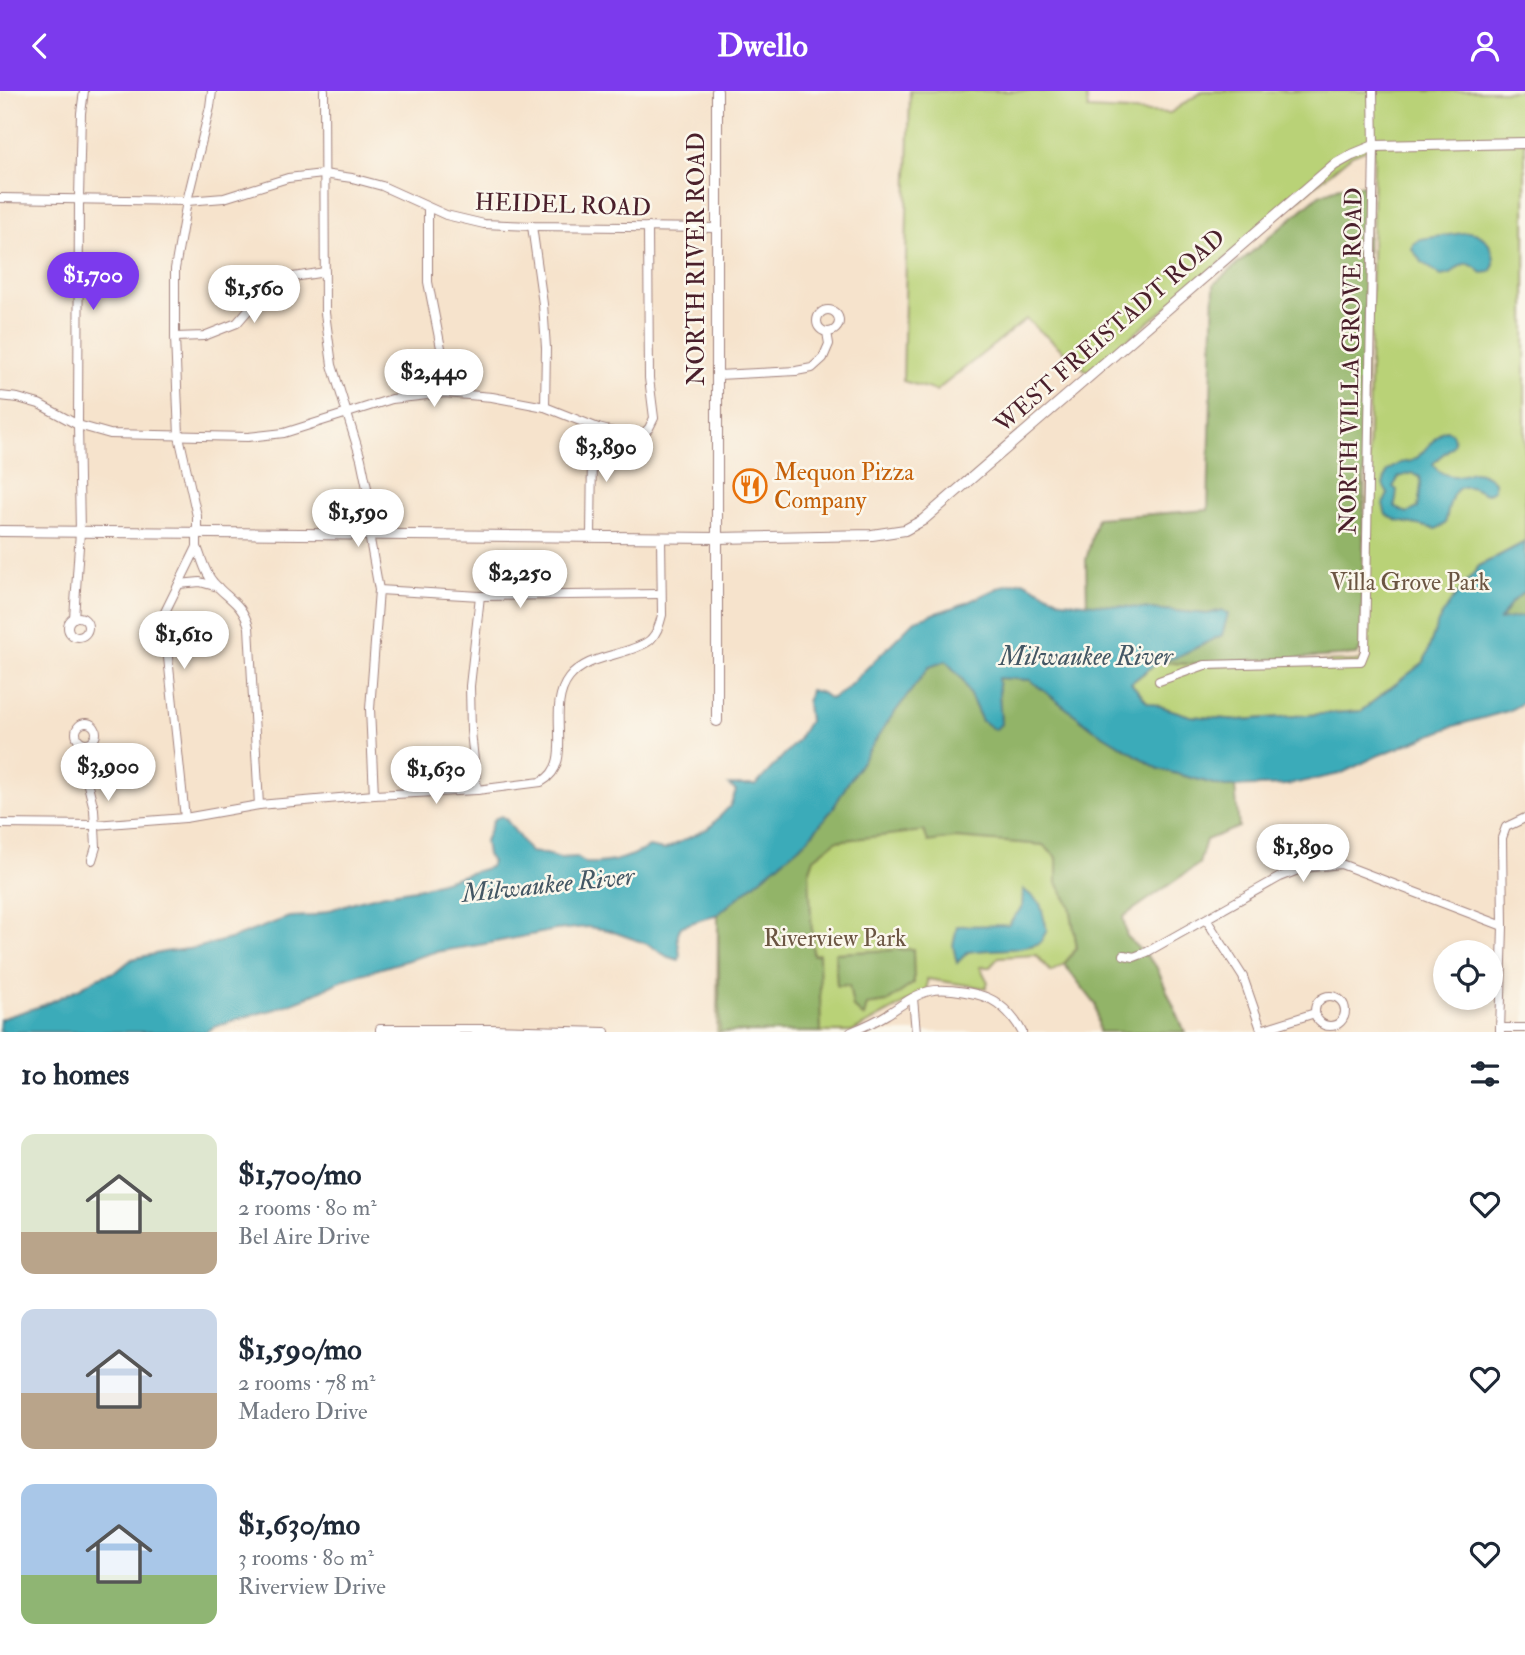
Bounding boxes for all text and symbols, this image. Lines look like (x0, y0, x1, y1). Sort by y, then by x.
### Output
text: Dwello (717, 26, 808, 66)
icon: back (21, 27, 59, 65)
icon: person (1466, 27, 1504, 65)
street label: NORTH RIVER ROAD (681, 132, 712, 386)
street label: HEIDEL ROAD (474, 186, 652, 224)
street label: NORTH VILLA GROVE ROAD (1332, 187, 1370, 535)
street label: WEST FREISTADT ROAD (987, 222, 1232, 440)
pin: $1,700 (36, 253, 150, 312)
text: $1,700 (63, 260, 123, 289)
pin: $1,560 (197, 265, 311, 325)
text: $1,560 (224, 273, 284, 302)
pin: $2,440 (377, 349, 491, 409)
text: $2,440 (400, 357, 468, 386)
pin: $3,890 (549, 425, 663, 484)
text: $3,890 (575, 432, 637, 461)
place label: Mequon Pizza Company (774, 457, 915, 516)
restaurant icon: Mequon Pizza Company (731, 467, 769, 505)
pin: $1,590 (301, 489, 415, 549)
text: $1,590 (328, 497, 388, 526)
pin: $2,250 (463, 551, 577, 610)
text: $2,250 (488, 558, 552, 587)
park label: Villa Grove Park (1330, 567, 1490, 598)
pin: $1,610 (127, 611, 241, 671)
text: $1,610 (155, 619, 213, 648)
water label: Milwaukee River (997, 641, 1174, 673)
pin: $3,900 (51, 743, 165, 803)
pin: $1,630 (379, 747, 493, 806)
text: $3,900 (77, 751, 139, 780)
text: $1,630 (407, 754, 465, 783)
pin: $1,890 (1246, 825, 1360, 884)
text: $1,890 (1272, 832, 1334, 861)
water label: Milwaukee River (458, 860, 637, 910)
park label: Riverview Park (763, 923, 907, 954)
map controls (1433, 940, 1503, 1010)
button: locate (1433, 940, 1503, 1010)
icon: filters (1466, 1055, 1504, 1093)
text: 10 homes (21, 1056, 129, 1093)
text: $1,700/mo (238, 1156, 362, 1193)
icon: home (77, 1162, 161, 1246)
icon: heart (1466, 1185, 1504, 1223)
text: 2 rooms · 80 m² (238, 1193, 377, 1222)
text: Bel Aire Drive (238, 1222, 370, 1251)
text: $1,590/mo (238, 1331, 362, 1368)
icon: home (77, 1337, 161, 1421)
icon: heart (1466, 1360, 1504, 1398)
text: 2 rooms · 78 m² (238, 1368, 376, 1397)
text: Madero Drive (238, 1397, 368, 1426)
text: $1,630/mo (238, 1506, 360, 1543)
icon: home (77, 1512, 161, 1596)
icon: heart (1466, 1535, 1504, 1573)
text: 3 rooms · 80 m² (238, 1543, 374, 1572)
text: Riverview Drive (238, 1572, 386, 1601)

